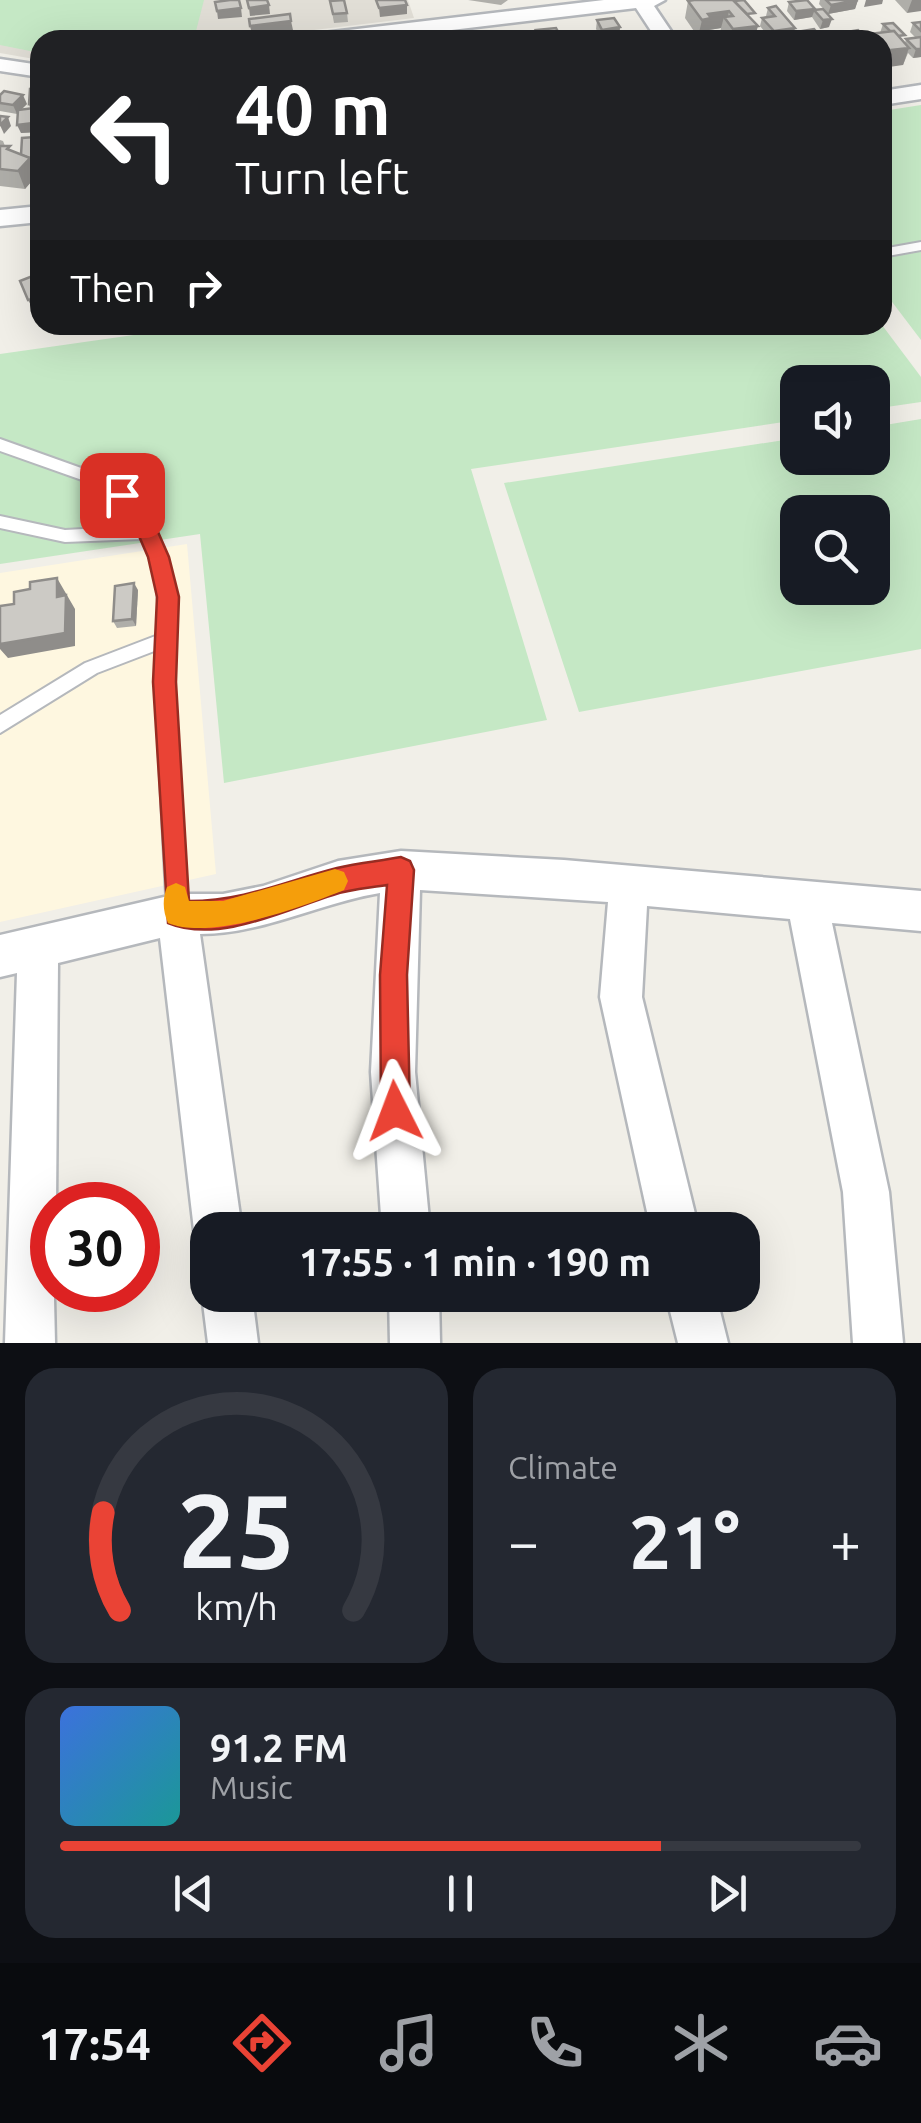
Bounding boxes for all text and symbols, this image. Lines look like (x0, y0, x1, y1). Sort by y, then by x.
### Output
icon: left (70, 70, 200, 200)
text: 40 m (235, 70, 391, 148)
text: Turn left (235, 152, 409, 203)
icon: right (176, 260, 231, 315)
text: Then (70, 267, 156, 309)
map controls (780, 365, 890, 605)
button: sound (780, 365, 890, 475)
pin (80, 453, 165, 538)
icon: arrive (95, 468, 150, 523)
button: search (780, 495, 890, 605)
position arrow (343, 1059, 447, 1163)
speed limit sign: 30 (30, 1182, 160, 1312)
text: 17:55 · 1 min · 190 m (299, 1241, 651, 1283)
text: Climate (508, 1449, 618, 1485)
text: 25 (178, 1471, 295, 1588)
text: 21° (629, 1499, 740, 1583)
text: − (508, 1511, 539, 1572)
text: + (830, 1511, 861, 1572)
text: km/h (195, 1587, 278, 1627)
text: 91.2 FM (210, 1727, 348, 1769)
text: Music (210, 1769, 293, 1805)
icon: previous (166, 1866, 221, 1921)
icon: pause (433, 1866, 488, 1921)
icon: next (700, 1866, 755, 1921)
icon: directions (227, 2008, 297, 2078)
icon: music (374, 2008, 444, 2078)
icon: phone (520, 2008, 590, 2078)
icon: climate (666, 2008, 736, 2078)
icon: car (813, 2008, 883, 2078)
text: 17:54 (38, 2018, 151, 2069)

